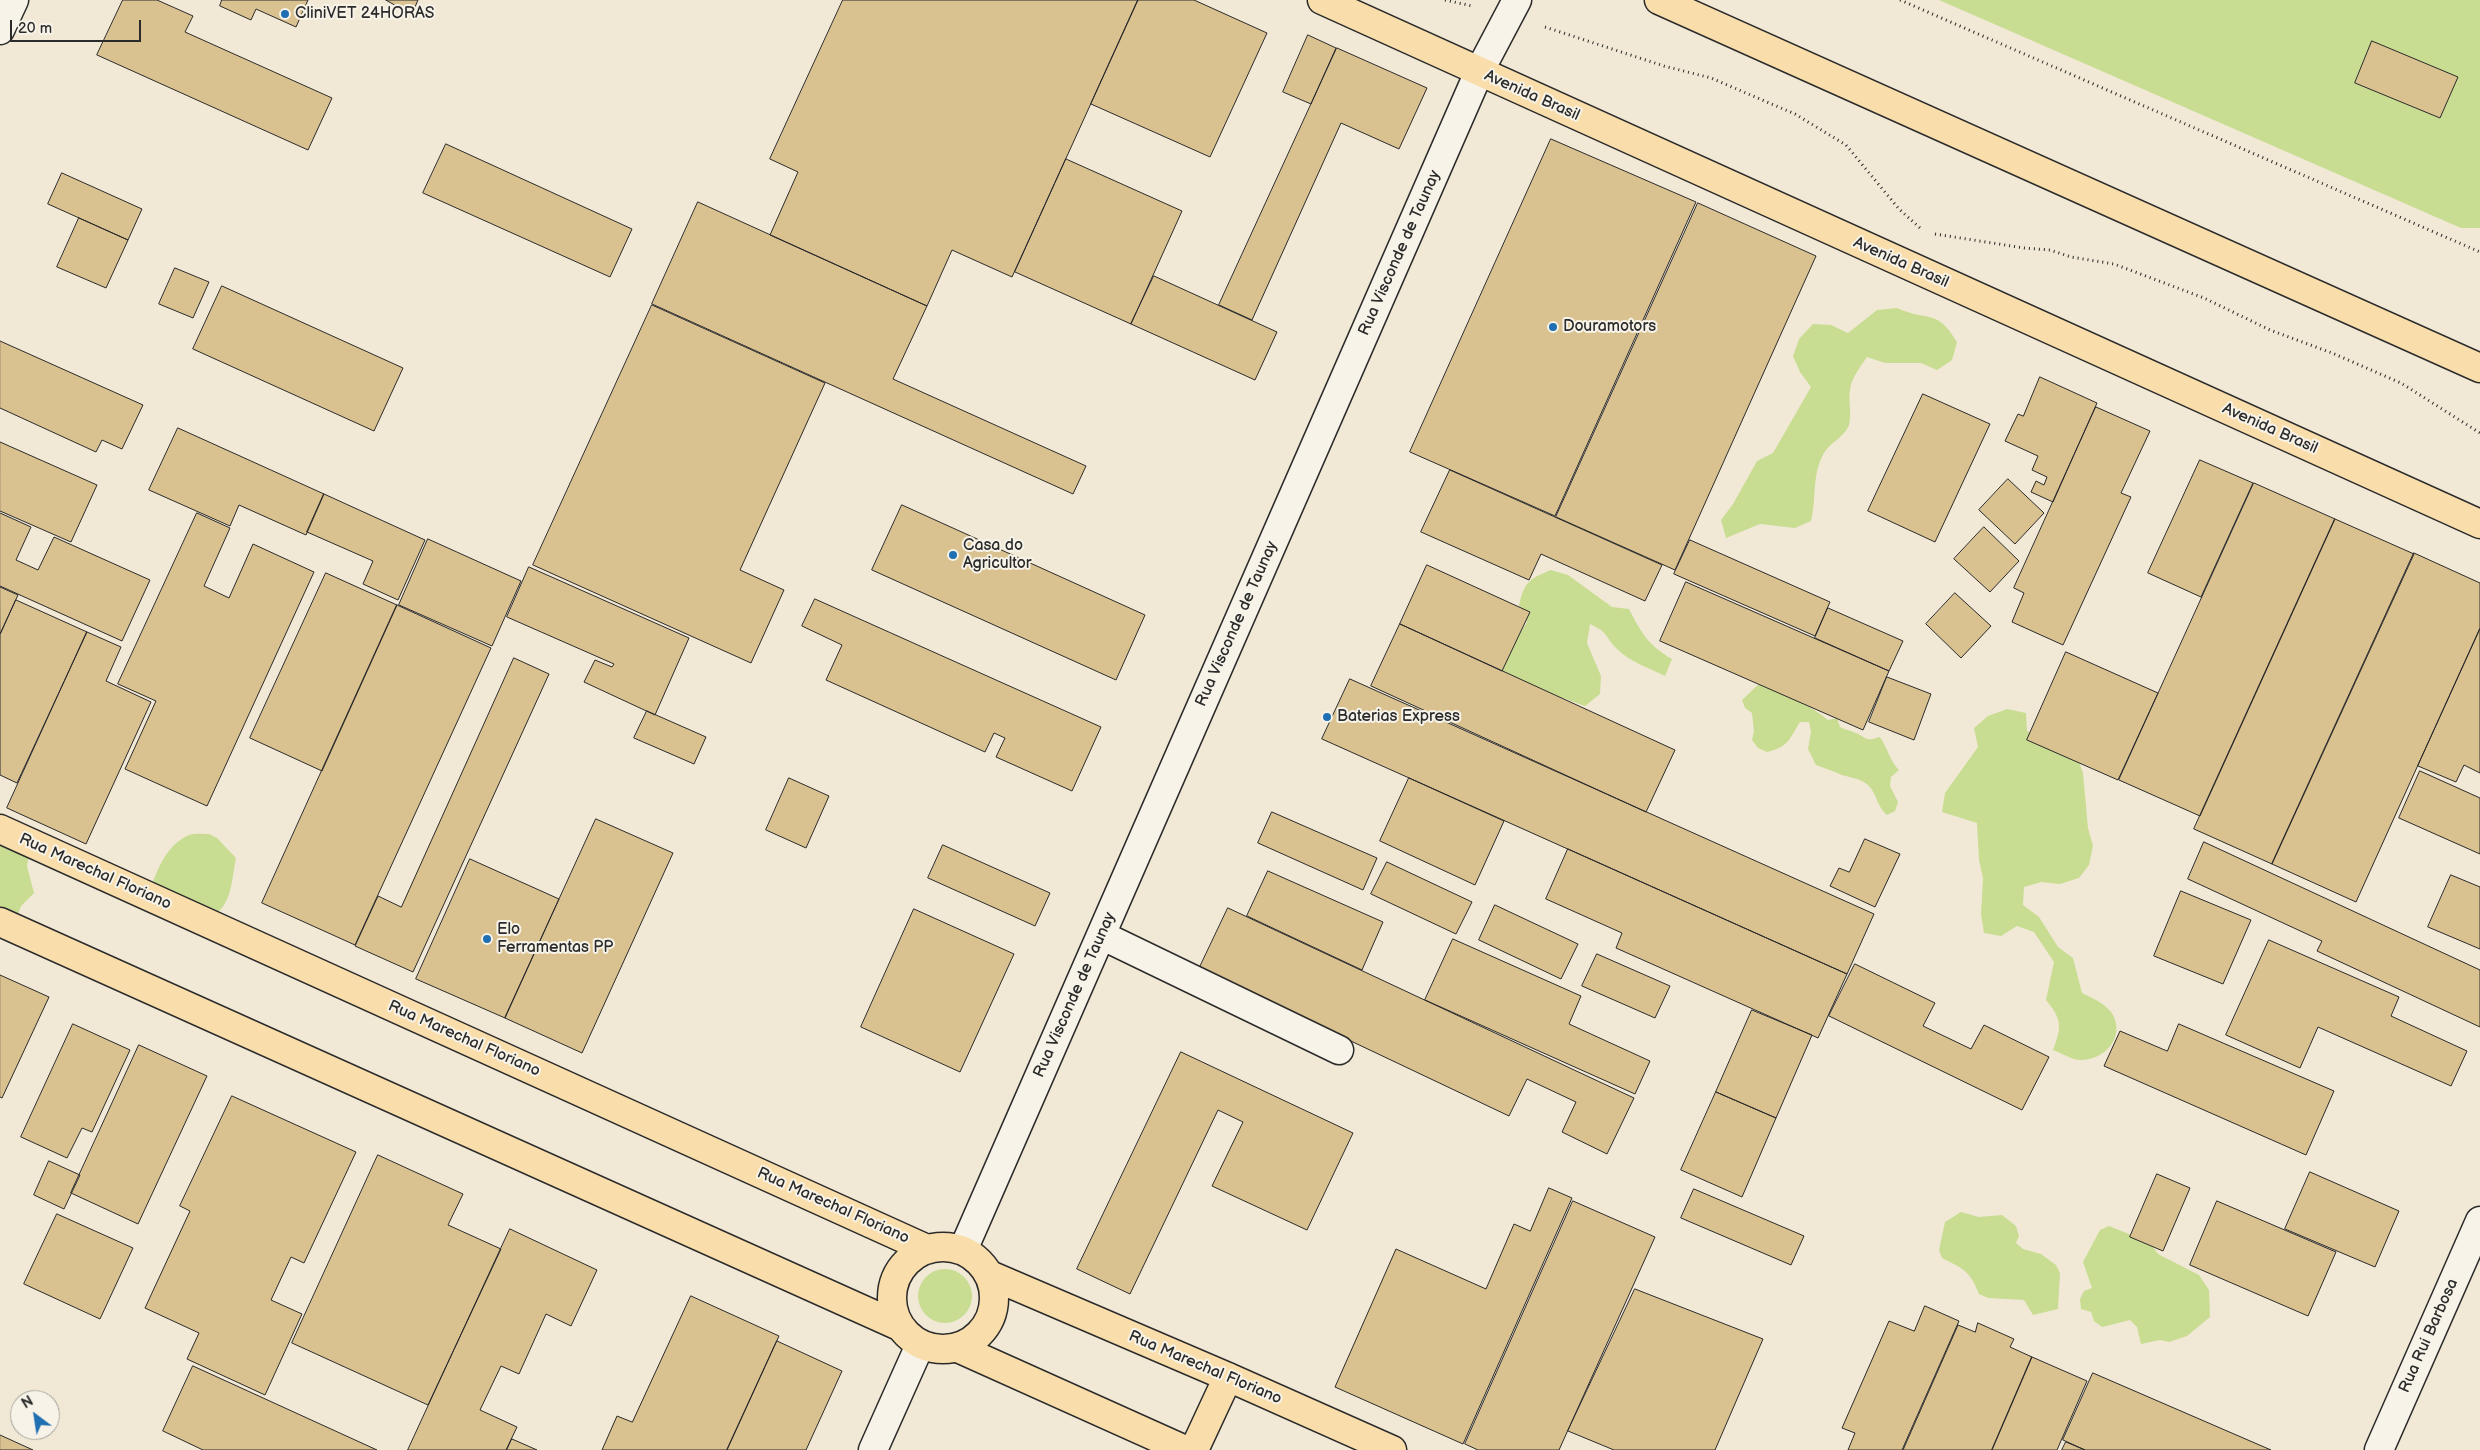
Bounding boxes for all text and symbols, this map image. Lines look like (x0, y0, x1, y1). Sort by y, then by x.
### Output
place label: CliniVET 24HORAS (295, 4, 435, 24)
marker: CliniVET 24HORAS (279, 8, 291, 20)
scale bar (12, 10, 144, 42)
text: 20 m (18, 19, 52, 38)
street label: Avenida Brasil (1481, 66, 1583, 126)
street label: Rua Visconde de Taunay (1355, 167, 1445, 339)
street label: Avenida Brasil (1850, 233, 1952, 293)
place label: Douramotors (1563, 317, 1656, 337)
marker: Douramotors (1547, 321, 1559, 333)
street label: Avenida Brasil (2219, 399, 2321, 459)
place label: Casa do Agricultor (963, 536, 1031, 574)
street label: Rua Visconde de Taunay (1192, 538, 1282, 710)
marker: Casa do Agricultor (947, 549, 959, 561)
place label: Baterias Express (1337, 707, 1460, 727)
marker: Baterias Express (1321, 711, 1333, 723)
street label: Rua Marechal Floriano (16, 830, 174, 914)
street label: Rua Visconde de Taunay (1030, 909, 1120, 1081)
place label: Elo Ferramentas PP (497, 920, 613, 958)
marker: Elo Ferramentas PP (481, 933, 493, 945)
street label: Rua Marechal Floriano (385, 997, 543, 1081)
street label: Rua Marechal Floriano (754, 1164, 912, 1248)
street label: Rua Rui Barbosa (2395, 1276, 2463, 1396)
street label: Rua Marechal Floriano (1126, 1327, 1284, 1409)
north arrow (10, 1390, 60, 1440)
text: N (19, 1393, 36, 1413)

